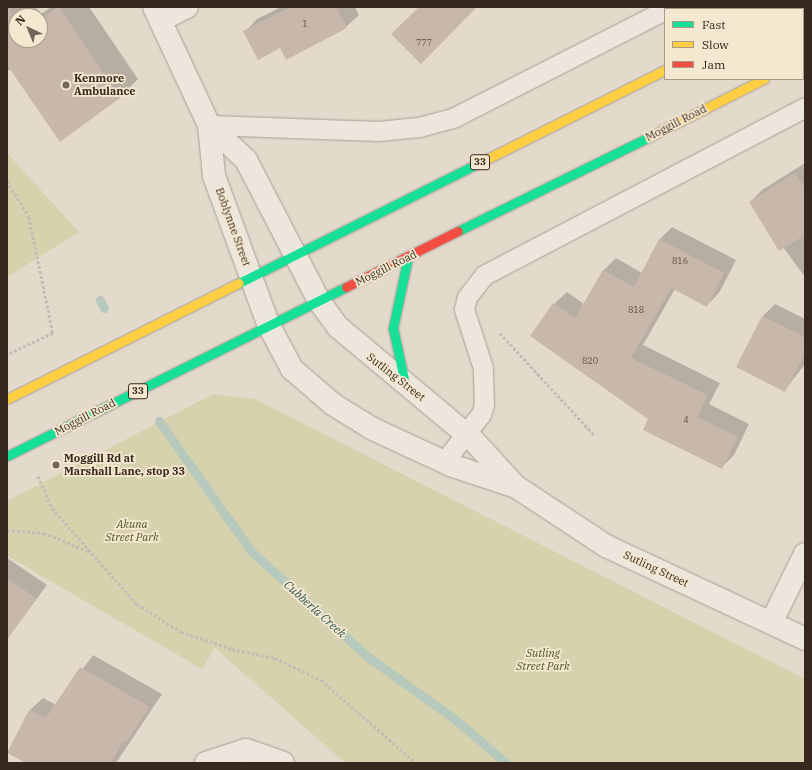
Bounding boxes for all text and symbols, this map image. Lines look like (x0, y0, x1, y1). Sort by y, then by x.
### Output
north arrow (8, 8, 48, 48)
legend (664, 8, 804, 80)
text: N (12, 12, 28, 28)
text: Fast (702, 17, 726, 32)
house number: 1 (302, 19, 308, 29)
text: Slow (702, 37, 729, 52)
house number: 777 (416, 38, 432, 48)
text: Jam (702, 57, 725, 72)
place label: Kenmore Ambulance (74, 72, 136, 98)
marker: Kenmore Ambulance (61, 80, 71, 90)
street label: Moggill Road (643, 102, 709, 144)
road number: 33 (470, 154, 490, 170)
street label: Boblynne Street (213, 186, 253, 268)
street label: Moggill Road (353, 247, 419, 289)
house number: 816 (672, 256, 688, 266)
house number: 818 (628, 305, 644, 315)
street label: Sutling Street (364, 350, 428, 404)
house number: 820 (582, 356, 598, 366)
road number: 33 (128, 383, 148, 399)
street label: Moggill Road (52, 396, 118, 438)
house number: 4 (683, 415, 689, 425)
place label: Moggill Rd at Marshall Lane, stop 33 (64, 452, 185, 478)
marker: Moggill Rd at Marshall Lane, stop 33 (51, 460, 61, 470)
park label: Akuna Street Park (105, 518, 159, 544)
street label: Sutling Street (621, 548, 691, 590)
water label: Cubberla Creek (281, 577, 349, 641)
park label: Sutling Street Park (516, 647, 570, 673)

